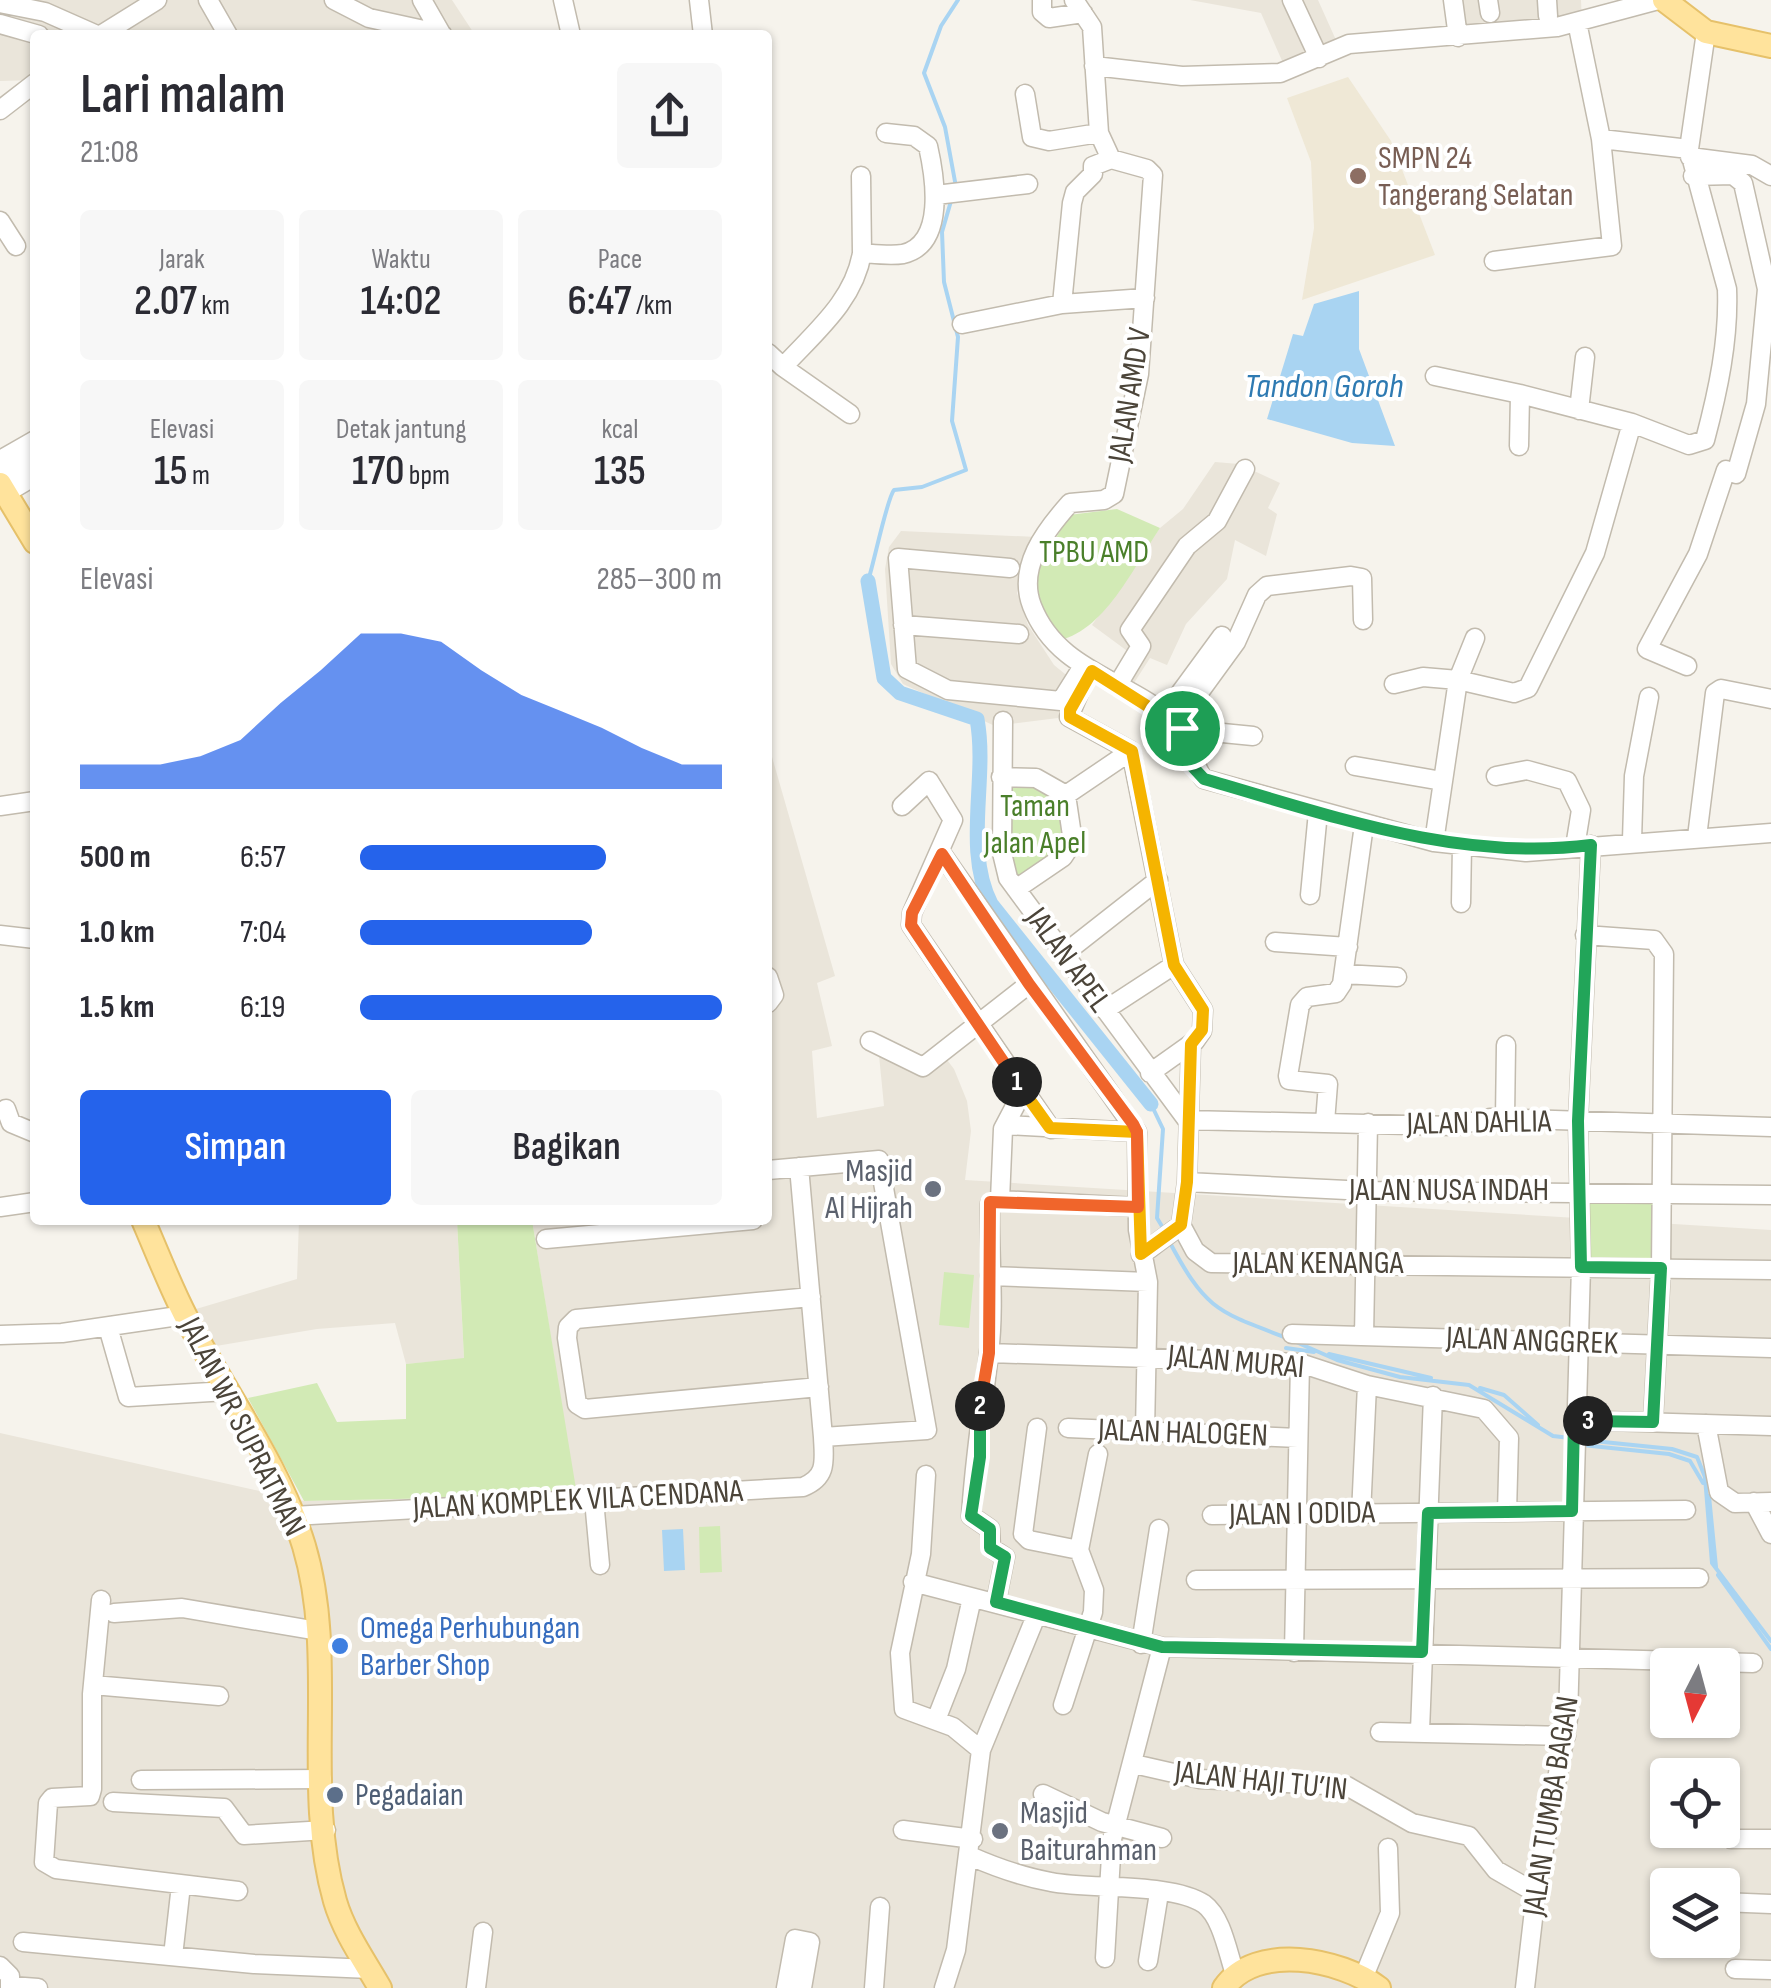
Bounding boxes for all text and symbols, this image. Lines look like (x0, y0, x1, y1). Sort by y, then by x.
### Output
text: Lari malam (80, 62, 286, 129)
button: share (617, 63, 722, 168)
text: 21:08 (80, 133, 139, 172)
place label: SMPN 24 Tangerang Selatan (1378, 139, 1573, 215)
marker: SMPN 24 Tangerang Selatan (1347, 165, 1369, 187)
text: Jarak (159, 243, 205, 276)
text: Waktu (371, 243, 431, 276)
text: Pace (598, 243, 642, 276)
text: 2.07 (134, 276, 197, 327)
text: 14:02 (361, 276, 441, 327)
text: 6:47 (568, 276, 632, 327)
text: km (197, 289, 230, 322)
text: /km (632, 289, 672, 322)
street label: JALAN AMD V (1100, 324, 1160, 466)
water label: Tandon Goroh (1245, 365, 1403, 408)
text: Elevasi (150, 413, 214, 446)
text: Detak jantung (336, 413, 466, 446)
text: kcal (601, 413, 639, 446)
text: 15 (154, 446, 188, 497)
text: 170 (352, 446, 404, 497)
text: 135 (594, 446, 646, 497)
text: m (188, 459, 210, 492)
text: bpm (404, 459, 450, 492)
park label: TPBU AMD (1039, 533, 1149, 572)
text: Elevasi (80, 560, 153, 599)
text: 285–300 m (597, 560, 722, 599)
pin (1140, 686, 1225, 771)
icon: arrive (1155, 701, 1210, 756)
park label: Taman Jalan Apel (983, 787, 1086, 863)
text: 500 m (80, 838, 151, 877)
text: 6:57 (240, 838, 286, 877)
street label: JALAN APEL (1016, 899, 1119, 1020)
text: 1.0 km (80, 913, 155, 952)
text: 7:04 (240, 913, 286, 952)
text: 1.5 km (80, 988, 154, 1027)
text: 6:19 (240, 988, 285, 1027)
pin: 1 (992, 1057, 1042, 1107)
text: 1 (1012, 1065, 1022, 1098)
button: Simpan (80, 1090, 391, 1205)
button: Bagikan (411, 1090, 722, 1205)
street label: JALAN DAHLIA (1405, 1102, 1552, 1144)
place label: Masjid Al Hijrah (824, 1152, 913, 1228)
street label: JALAN NUSA INDAH (1348, 1171, 1549, 1210)
marker: Masjid Al Hijrah (922, 1178, 944, 1200)
street label: JALAN KENANGA (1231, 1244, 1404, 1283)
street label: JALAN WR SUPRATMAN (170, 1310, 314, 1543)
street label: JALAN ANGGREK (1444, 1318, 1619, 1364)
street label: JALAN MURAI (1165, 1337, 1306, 1387)
pin: 2 (955, 1381, 1005, 1431)
text: 2 (974, 1389, 986, 1422)
pin: 3 (1563, 1396, 1613, 1446)
text: 3 (1582, 1404, 1594, 1437)
street label: JALAN HALOGEN (1096, 1411, 1269, 1455)
street label: JALAN KOMPLEK VILA CENDANA (411, 1472, 744, 1528)
street label: JALAN I ODIDA (1228, 1493, 1376, 1535)
place label: Omega Perhubungan Barber Shop (360, 1609, 580, 1685)
marker: Omega Perhubungan Barber Shop (329, 1635, 351, 1657)
north arrow (1650, 1648, 1740, 1738)
map controls (1650, 1648, 1740, 1958)
street label: JALAN TUMBA BAGAN (1514, 1693, 1588, 1920)
street label: JALAN HAJI TU’IN (1172, 1752, 1349, 1809)
button: locate (1650, 1758, 1740, 1848)
place label: Pegadaian (355, 1776, 464, 1815)
marker: Pegadaian (324, 1784, 346, 1806)
place label: Masjid Baiturahman (1020, 1794, 1157, 1870)
marker: Masjid Baiturahman (989, 1820, 1011, 1842)
button: layers (1650, 1868, 1740, 1958)

